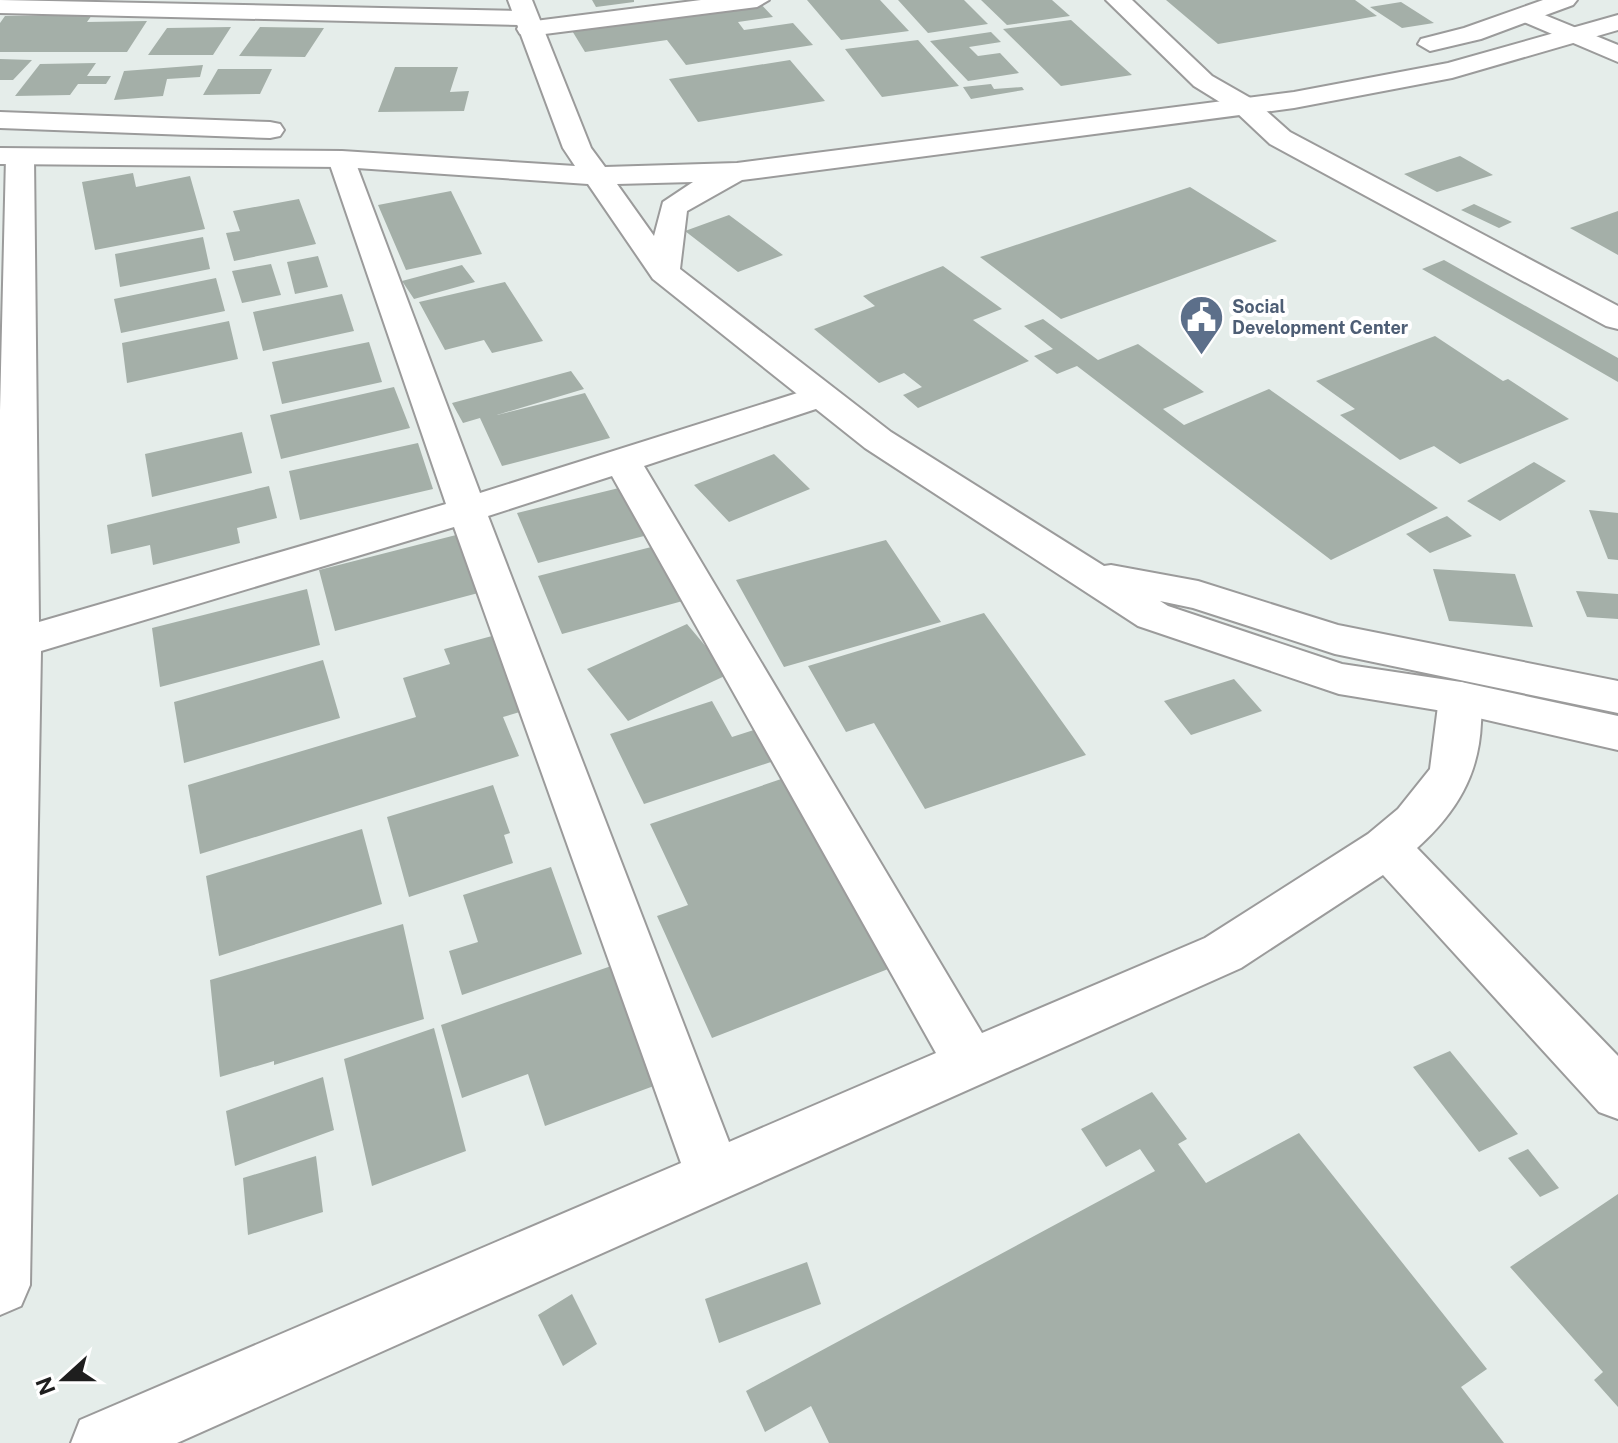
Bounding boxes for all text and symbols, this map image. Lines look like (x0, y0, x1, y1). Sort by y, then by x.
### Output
public building icon: Social Development Center (1177, 293, 1225, 356)
place label: Social Development Center (1232, 296, 1409, 338)
north arrow (24, 1339, 104, 1419)
text: N (30, 1373, 61, 1399)

